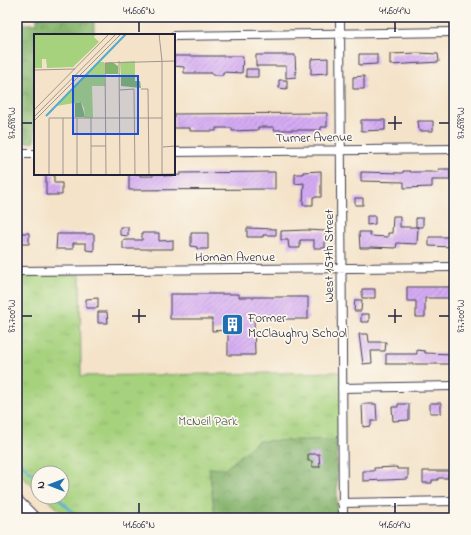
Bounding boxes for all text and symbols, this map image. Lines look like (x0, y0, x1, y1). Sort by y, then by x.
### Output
text: 41.606°N (123, 4, 155, 19)
text: 41.604°N (379, 4, 411, 19)
inset map (34, 34, 175, 175)
text: 87.698°W (5, 107, 20, 139)
text: 87.698°W (454, 107, 469, 139)
street label: Turner Avenue (276, 128, 353, 148)
street label: West 157th Street (320, 209, 339, 303)
street label: Homan Avenue (195, 248, 275, 267)
text: 87.700°W (5, 299, 20, 333)
text: 87.700°W (454, 299, 469, 333)
place label: Former McClaughry School (247, 309, 347, 344)
building icon: Former McClaughry School (220, 312, 246, 338)
park label: McNeil Park (178, 412, 238, 431)
north arrow (30, 465, 70, 505)
text: N (33, 481, 49, 489)
text: 41.606°N (123, 518, 155, 533)
text: 41.604°N (379, 518, 411, 533)

